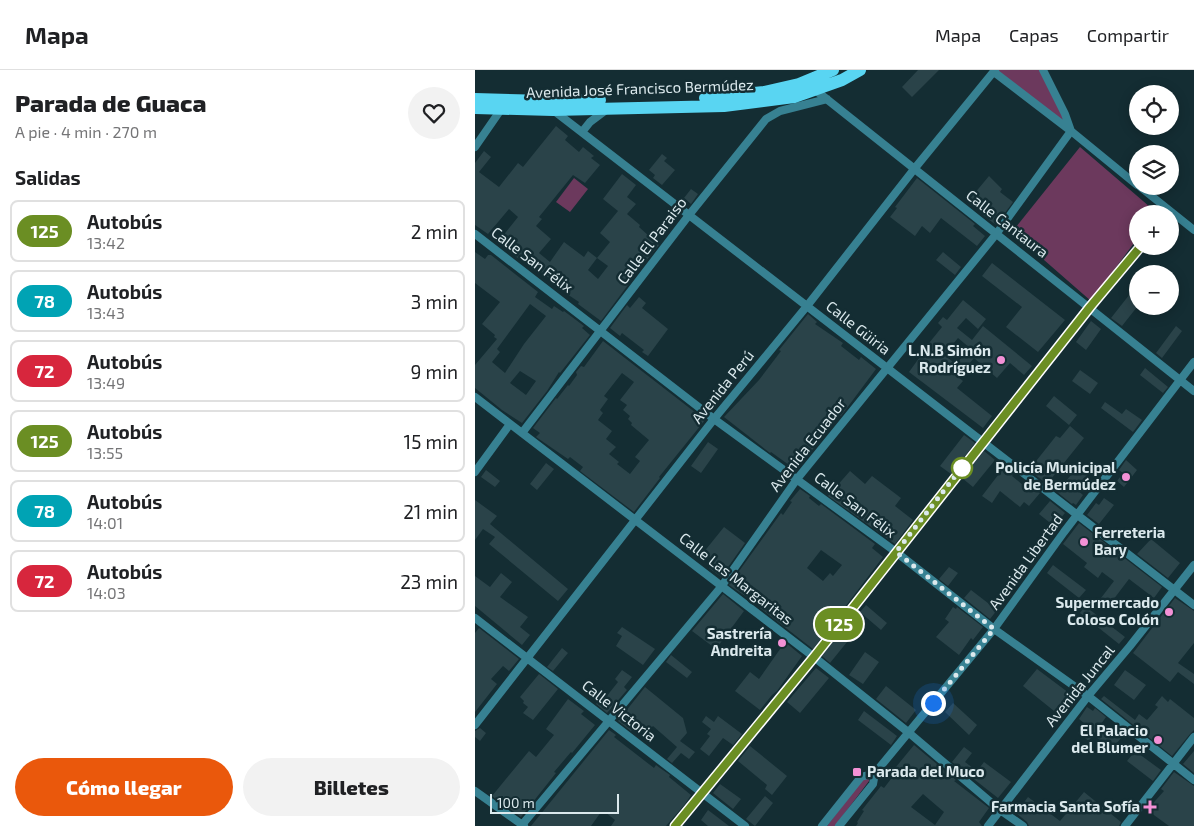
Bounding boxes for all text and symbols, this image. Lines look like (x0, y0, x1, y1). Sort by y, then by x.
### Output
text: Mapa (25, 20, 89, 49)
text: Mapa (935, 24, 981, 46)
text: Capas (1009, 24, 1059, 46)
text: Compartir (1087, 24, 1169, 46)
street label: Avenida José Francisco Bermúdez (526, 75, 754, 101)
map controls (1129, 85, 1179, 315)
button: locate (1129, 85, 1179, 135)
button: heart (408, 87, 460, 139)
text: Parada de Guaca (15, 88, 206, 117)
text: A pie · 4 min · 270 m (15, 122, 157, 141)
button: layers (1129, 145, 1179, 195)
text: Salidas (15, 166, 81, 189)
street label: Calle Cantaura (963, 186, 1052, 261)
street label: Calle El Paraiso (613, 193, 690, 287)
button: + (1129, 205, 1179, 255)
text: Autobús (87, 210, 162, 233)
text: 125 (30, 220, 59, 242)
text: 2 min (411, 220, 458, 243)
street label: Calle San Félix (488, 223, 577, 296)
text: 13:42 (87, 233, 125, 252)
button: − (1129, 265, 1179, 315)
text: Autobús (87, 280, 162, 303)
text: 78 (34, 290, 55, 312)
text: 3 min (411, 290, 458, 313)
street label: Calle Güiria (823, 296, 894, 358)
text: 13:43 (87, 303, 125, 322)
place label: L.N.B Simón Rodríguez (908, 341, 991, 376)
street label: Avenida Perú (687, 346, 757, 427)
text: Autobús (87, 350, 162, 373)
marker: L.N.B Simón Rodríguez (995, 354, 1007, 366)
text: 72 (35, 360, 54, 382)
text: 9 min (410, 360, 458, 383)
text: 13:49 (87, 373, 125, 392)
street label: Avenida Ecuador (765, 394, 849, 495)
text: Autobús (87, 420, 162, 443)
text: 125 (30, 430, 59, 452)
text: 15 min (404, 430, 458, 453)
text: 13:55 (87, 443, 123, 462)
unlabelled marker (951, 457, 973, 479)
place label: Policía Municipal de Bermúdez (995, 458, 1116, 493)
street label: Calle San Félix (811, 468, 900, 541)
marker: Policía Municipal de Bermúdez (1120, 471, 1132, 483)
text: Autobús (87, 490, 162, 513)
text: 78 (34, 500, 55, 522)
text: 21 min (403, 500, 458, 523)
street label: Avenida Libertad (984, 510, 1066, 613)
text: 14:01 (87, 513, 123, 532)
place label: Ferreteria Bary (1094, 523, 1165, 559)
street label: Calle Las Margaritas (676, 528, 797, 628)
marker: Ferreteria Bary (1078, 536, 1090, 548)
text: Autobús (87, 560, 162, 583)
text: 72 (35, 570, 54, 592)
text: 23 min (400, 570, 458, 593)
text: 14:03 (87, 583, 126, 602)
place label: Supermercado Coloso Colón (1056, 593, 1159, 628)
marker: Supermercado Coloso Colón (1163, 606, 1175, 618)
line badge: 125 (810, 608, 868, 640)
text: 125 (825, 613, 853, 635)
place label: Sastrería Andreita (707, 624, 772, 659)
marker: Sastrería Andreita (776, 637, 788, 649)
street label: Avenida Juncal (1041, 641, 1118, 730)
street label: Calle Victoria (579, 676, 660, 745)
your location (921, 691, 946, 716)
place label: El Palacio del Blumer (1071, 721, 1149, 756)
marker: El Palacio del Blumer (1152, 734, 1164, 746)
button: Cómo llegar (15, 758, 233, 816)
button: Billetes (243, 758, 460, 816)
place label: Parada del Muco (867, 762, 985, 780)
marker: Parada del Muco (851, 766, 863, 778)
scale bar (490, 791, 619, 814)
text: 100 m (497, 794, 535, 811)
place label: Farmacia Santa Sofía (991, 797, 1140, 815)
marker: Farmacia Santa Sofía (1144, 801, 1156, 813)

